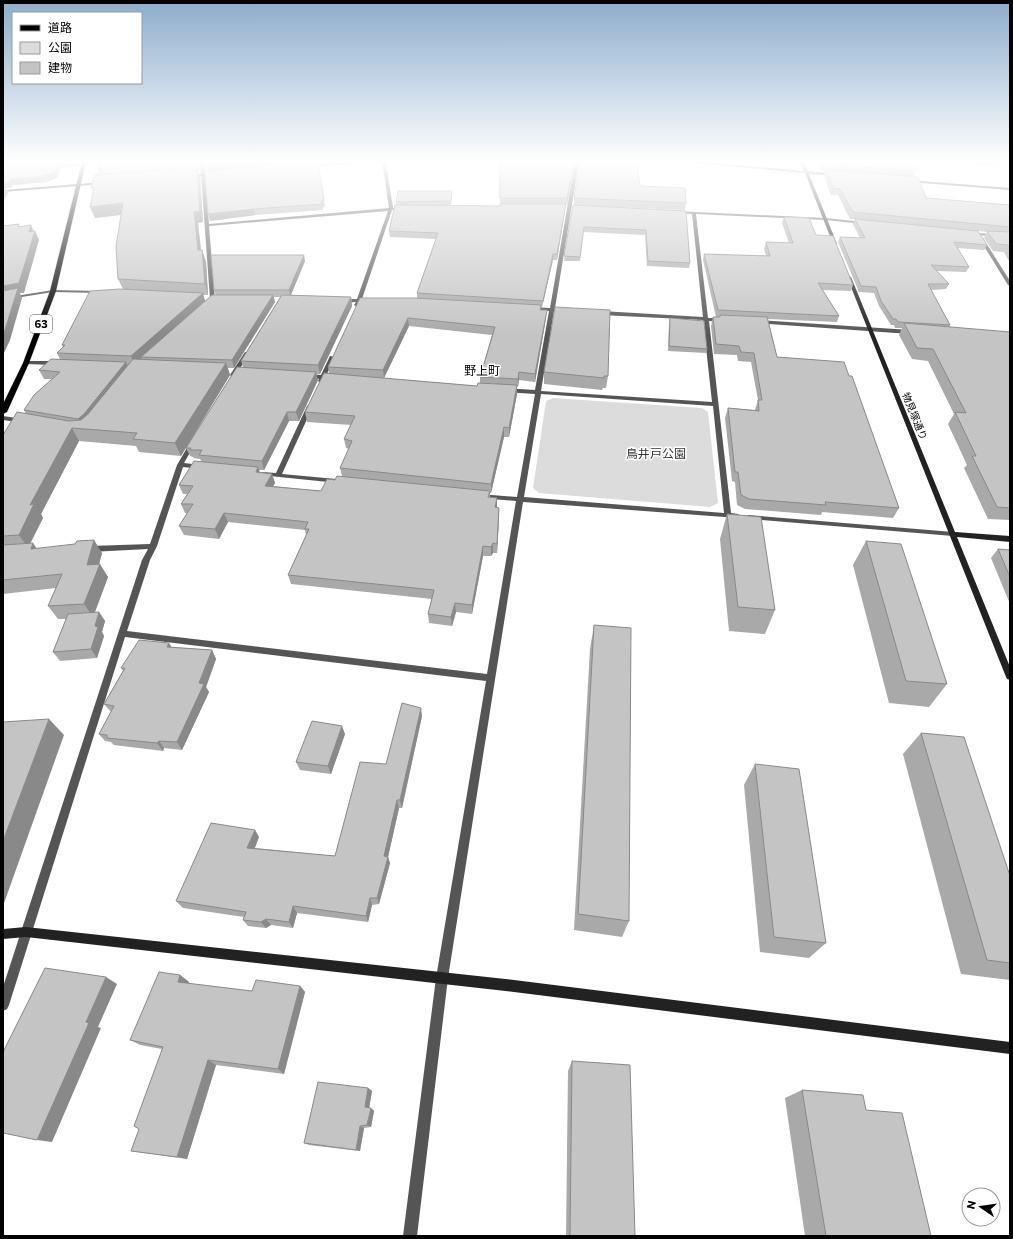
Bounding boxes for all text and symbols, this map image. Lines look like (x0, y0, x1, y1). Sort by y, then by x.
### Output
legend (12, 12, 142, 84)
text: 道路 (48, 20, 72, 34)
text: 公園 (48, 40, 72, 54)
text: 建物 (48, 60, 72, 74)
road number: 63 (30, 315, 52, 333)
district label: 野上町 (464, 363, 500, 377)
street label: 物見塚通り (900, 391, 930, 441)
park label: 鳥井戸公園 (626, 446, 686, 460)
north arrow (961, 1187, 1001, 1227)
text: N (964, 1199, 978, 1210)

